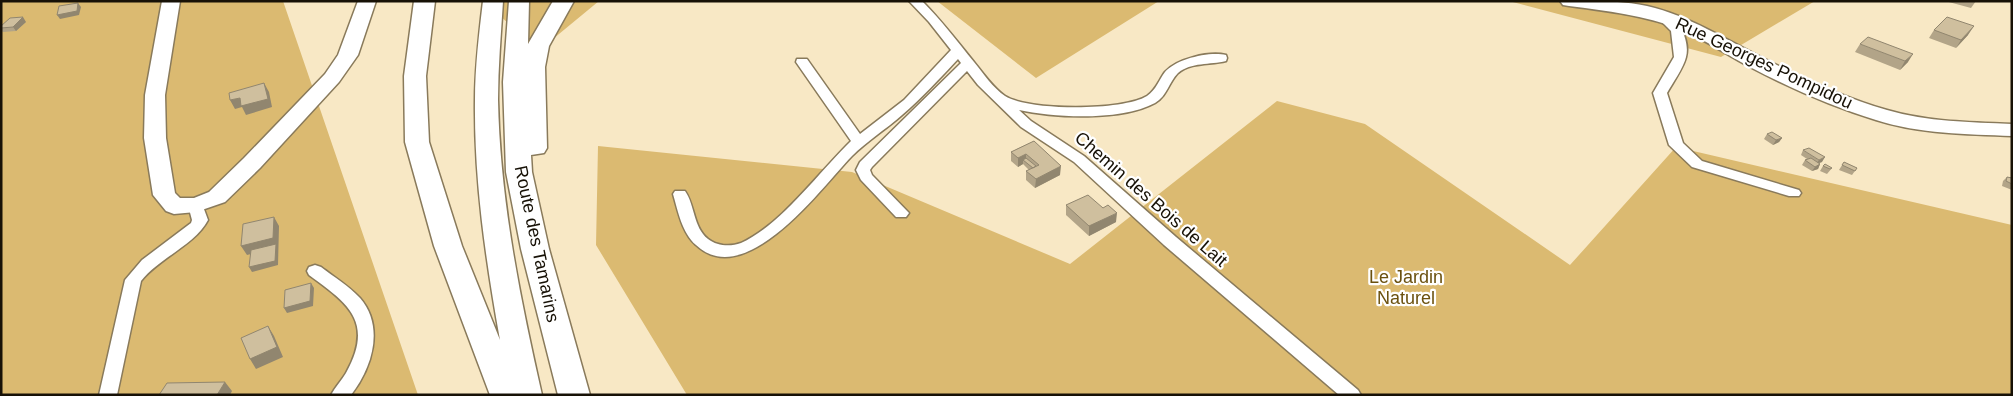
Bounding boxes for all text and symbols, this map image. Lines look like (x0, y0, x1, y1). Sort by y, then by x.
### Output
street label: Rue Georges Pompidou (1672, 13, 1856, 113)
street label: Chemin des Bois de Lait (1071, 127, 1231, 271)
street label: Route des Tamarins (511, 164, 563, 324)
park label: Le Jardin Naturel (1369, 267, 1443, 308)

